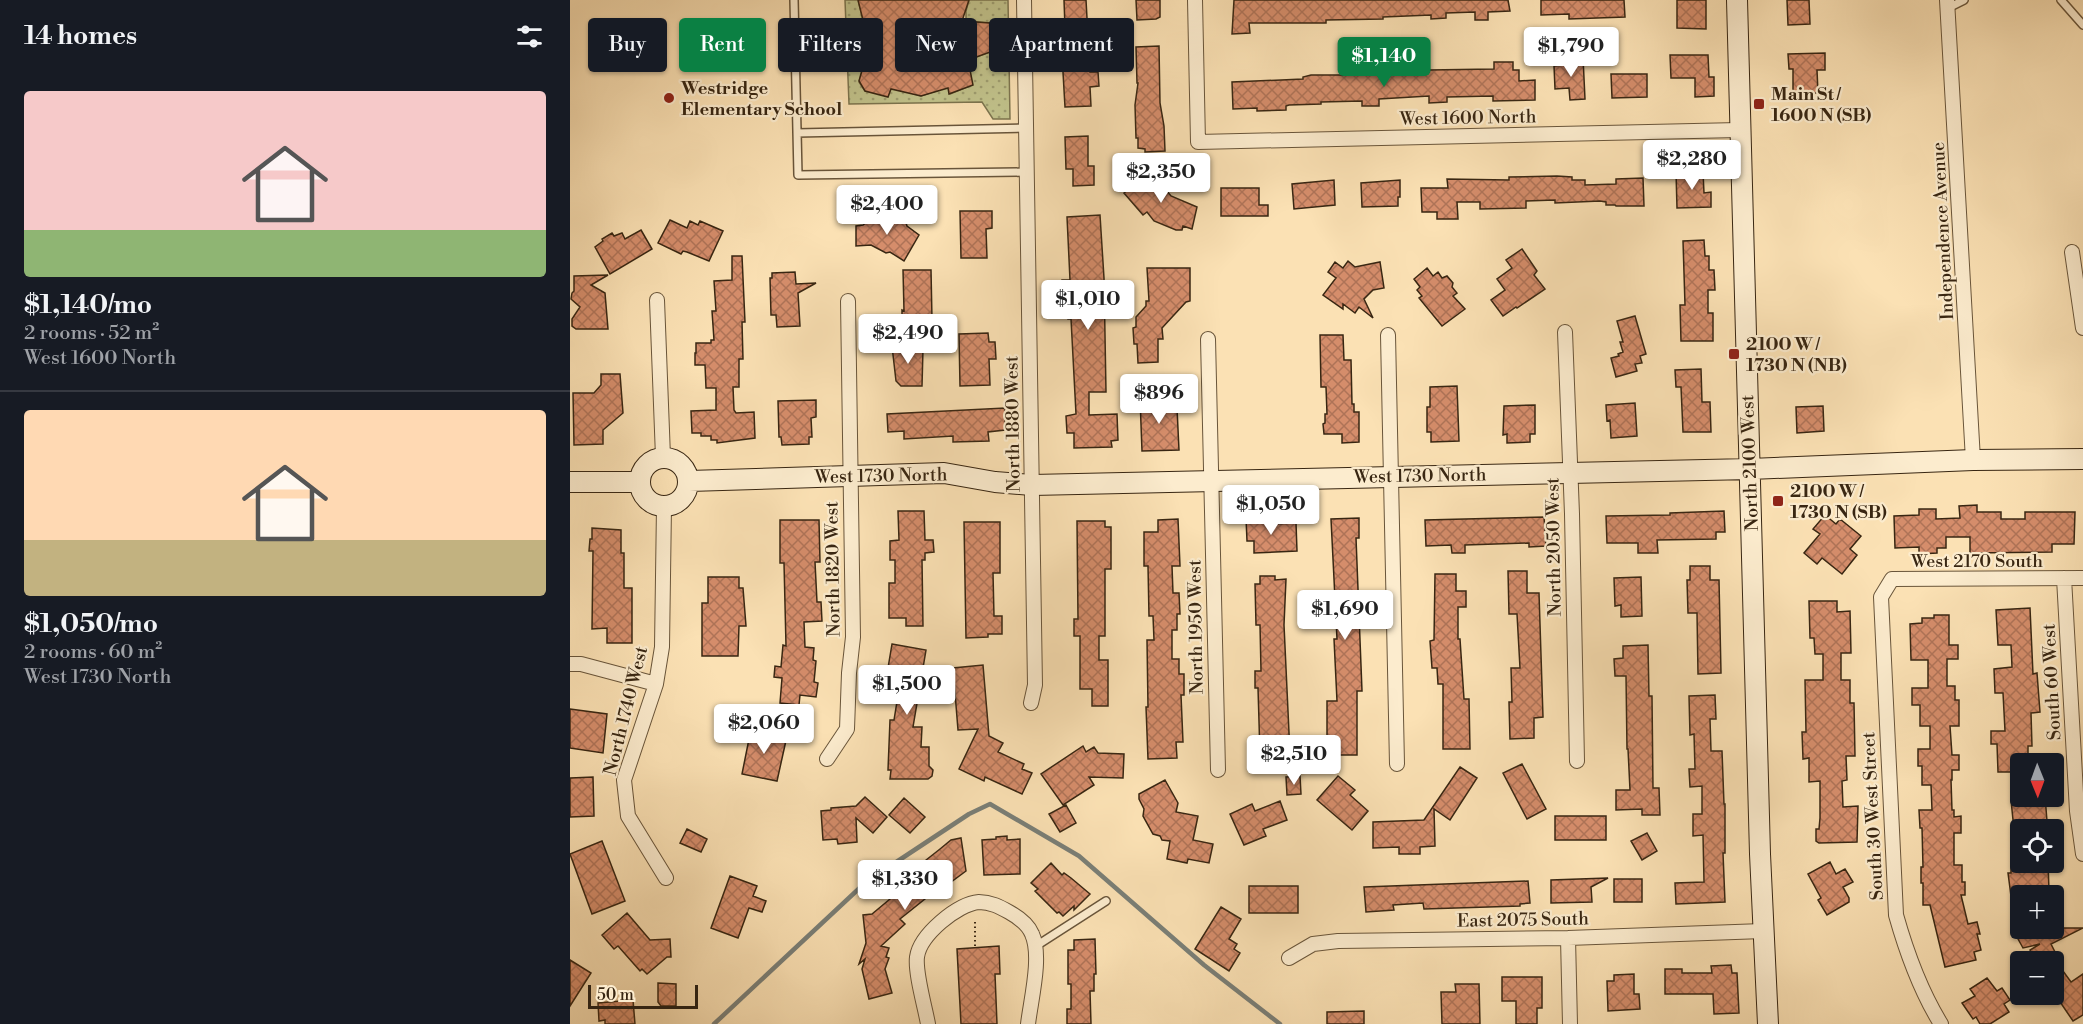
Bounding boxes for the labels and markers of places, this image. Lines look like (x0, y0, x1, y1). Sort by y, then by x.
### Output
pin: $1,790 (1522, 27, 1620, 78)
pin: $1,140 (1335, 37, 1433, 88)
place label: Westridge Elementary School (680, 77, 842, 121)
place label: Main St / 1600 N (SB) (1771, 83, 1872, 127)
marker: Westridge Elementary School (662, 91, 676, 105)
marker: Main St / 1600 N (SB) (1752, 97, 1766, 111)
pin: $2,280 (1643, 140, 1741, 191)
pin: $2,350 (1112, 153, 1210, 204)
pin: $2,400 (838, 185, 936, 236)
pin: $1,010 (1039, 280, 1137, 331)
pin: $2,490 (859, 314, 957, 365)
place label: 2100 W / 1730 N (NB) (1746, 333, 1847, 377)
marker: 2100 W / 1730 N (NB) (1727, 347, 1741, 361)
pin: $896 (1123, 374, 1195, 425)
place label: 2100 W / 1730 N (SB) (1790, 480, 1887, 524)
pin: $1,050 (1222, 485, 1320, 536)
marker: 2100 W / 1730 N (SB) (1771, 494, 1785, 508)
pin: $1,690 (1296, 590, 1394, 641)
pin: $1,500 (858, 665, 956, 716)
pin: $2,060 (715, 704, 813, 755)
pin: $2,510 (1245, 735, 1343, 786)
pin: $1,330 (856, 860, 954, 911)

